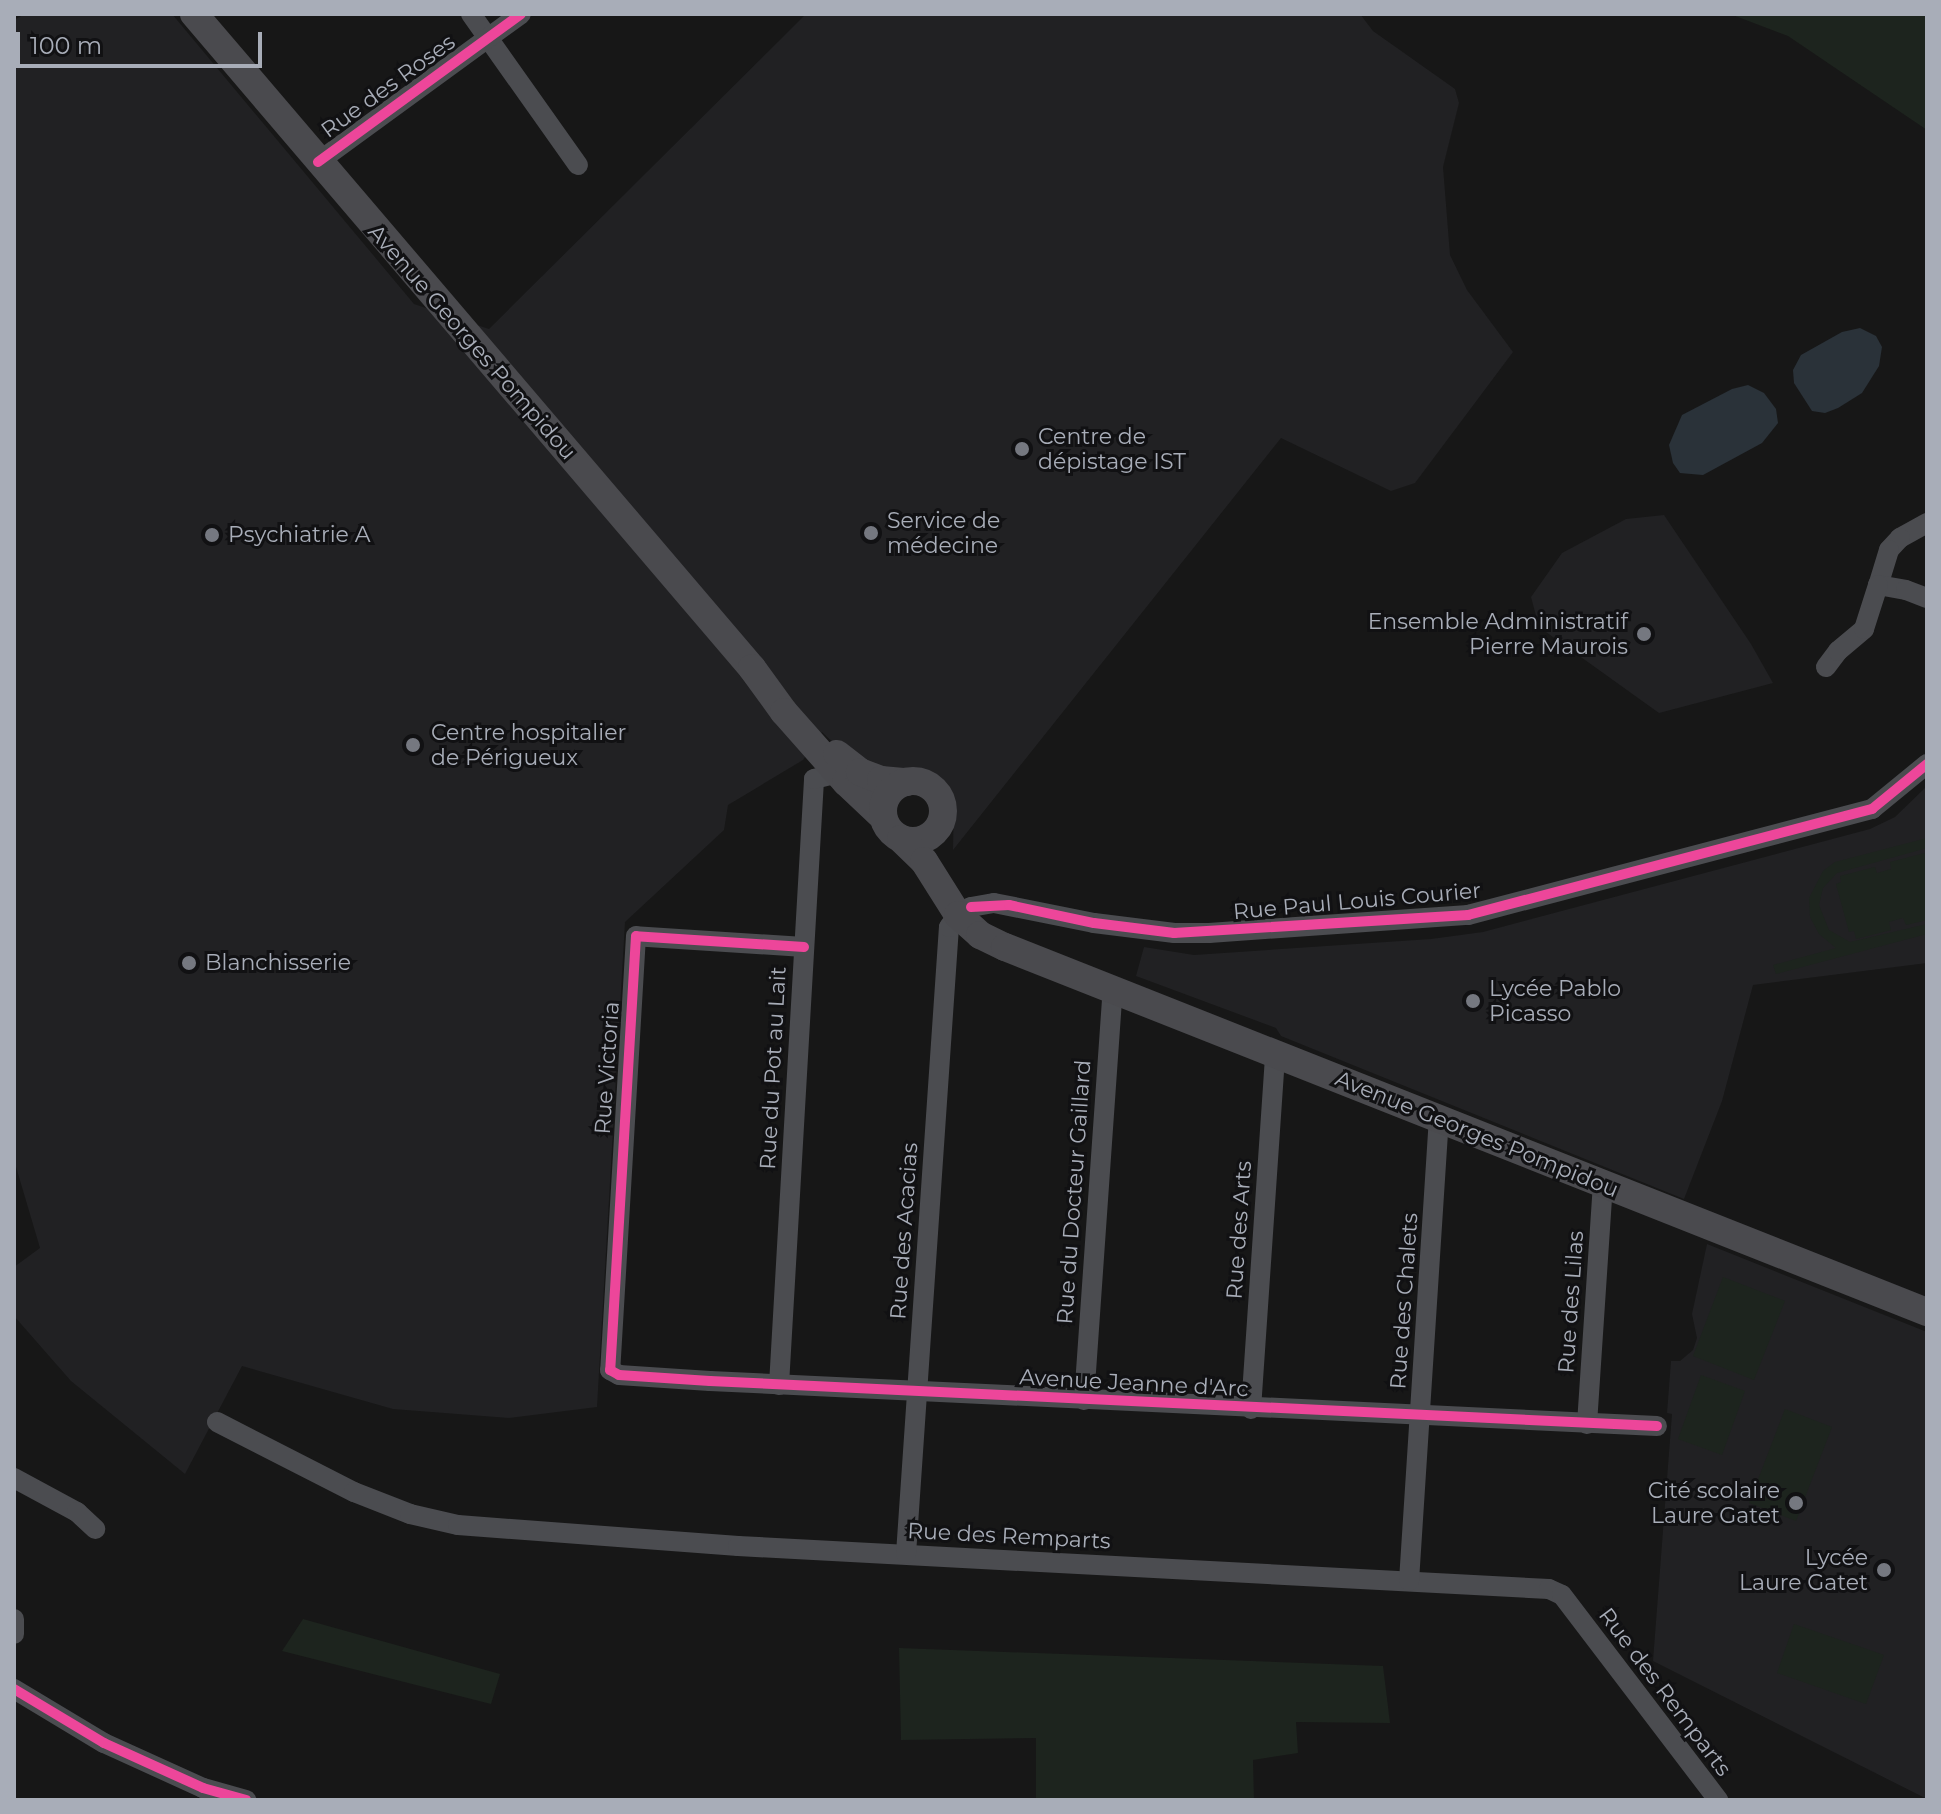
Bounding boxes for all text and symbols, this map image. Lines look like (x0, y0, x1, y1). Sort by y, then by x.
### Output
scale bar (20, 16, 266, 66)
street label: Rue des Roses (316, 29, 460, 143)
text: 100 m (30, 31, 102, 60)
street label: Avenue Georges Pompidou (363, 219, 581, 465)
place label: Centre de dépistage IST (1038, 423, 1186, 474)
marker: Centre de dépistage IST (1013, 440, 1031, 458)
place label: Service de médecine (887, 507, 1000, 558)
place label: Psychiatrie A (228, 522, 370, 548)
marker: Service de médecine (862, 524, 880, 542)
marker: Psychiatrie A (203, 526, 221, 544)
place label: Ensemble Administratif Pierre Maurois (1368, 608, 1628, 660)
marker: Ensemble Administratif Pierre Maurois (1635, 625, 1653, 643)
place label: Centre hospitalier de Périgueux (431, 719, 626, 770)
marker: Centre hospitalier de Périgueux (402, 734, 424, 756)
street label: Rue Paul Louis Courier (1232, 877, 1482, 925)
place label: Blanchisserie (205, 950, 351, 976)
marker: Blanchisserie (180, 954, 198, 972)
street label: Rue du Pot au Lait (754, 966, 792, 1170)
place label: Lycée Pablo Picasso (1489, 975, 1621, 1026)
marker: Lycée Pablo Picasso (1464, 992, 1482, 1010)
street label: Rue Victoria (589, 1001, 625, 1135)
street label: Rue du Docteur Gaillard (1052, 1059, 1096, 1325)
street label: Avenue Georges Pompidou (1331, 1065, 1623, 1203)
street label: Rue des Acacias (885, 1142, 923, 1320)
street label: Rue des Arts (1221, 1160, 1257, 1300)
street label: Rue des Chalets (1385, 1212, 1423, 1390)
street label: Rue des Lilas (1553, 1230, 1589, 1374)
street label: Avenue Jeanne d'Arc (1019, 1364, 1249, 1402)
place label: Cité scolaire Laure Gatet (1648, 1477, 1780, 1528)
marker: Cité scolaire Laure Gatet (1787, 1494, 1805, 1512)
street label: Rue des Remparts (907, 1517, 1111, 1555)
place label: Lycée Laure Gatet (1739, 1544, 1868, 1596)
marker: Lycée Laure Gatet (1875, 1561, 1893, 1579)
street label: Rue des Remparts (1593, 1603, 1737, 1781)

